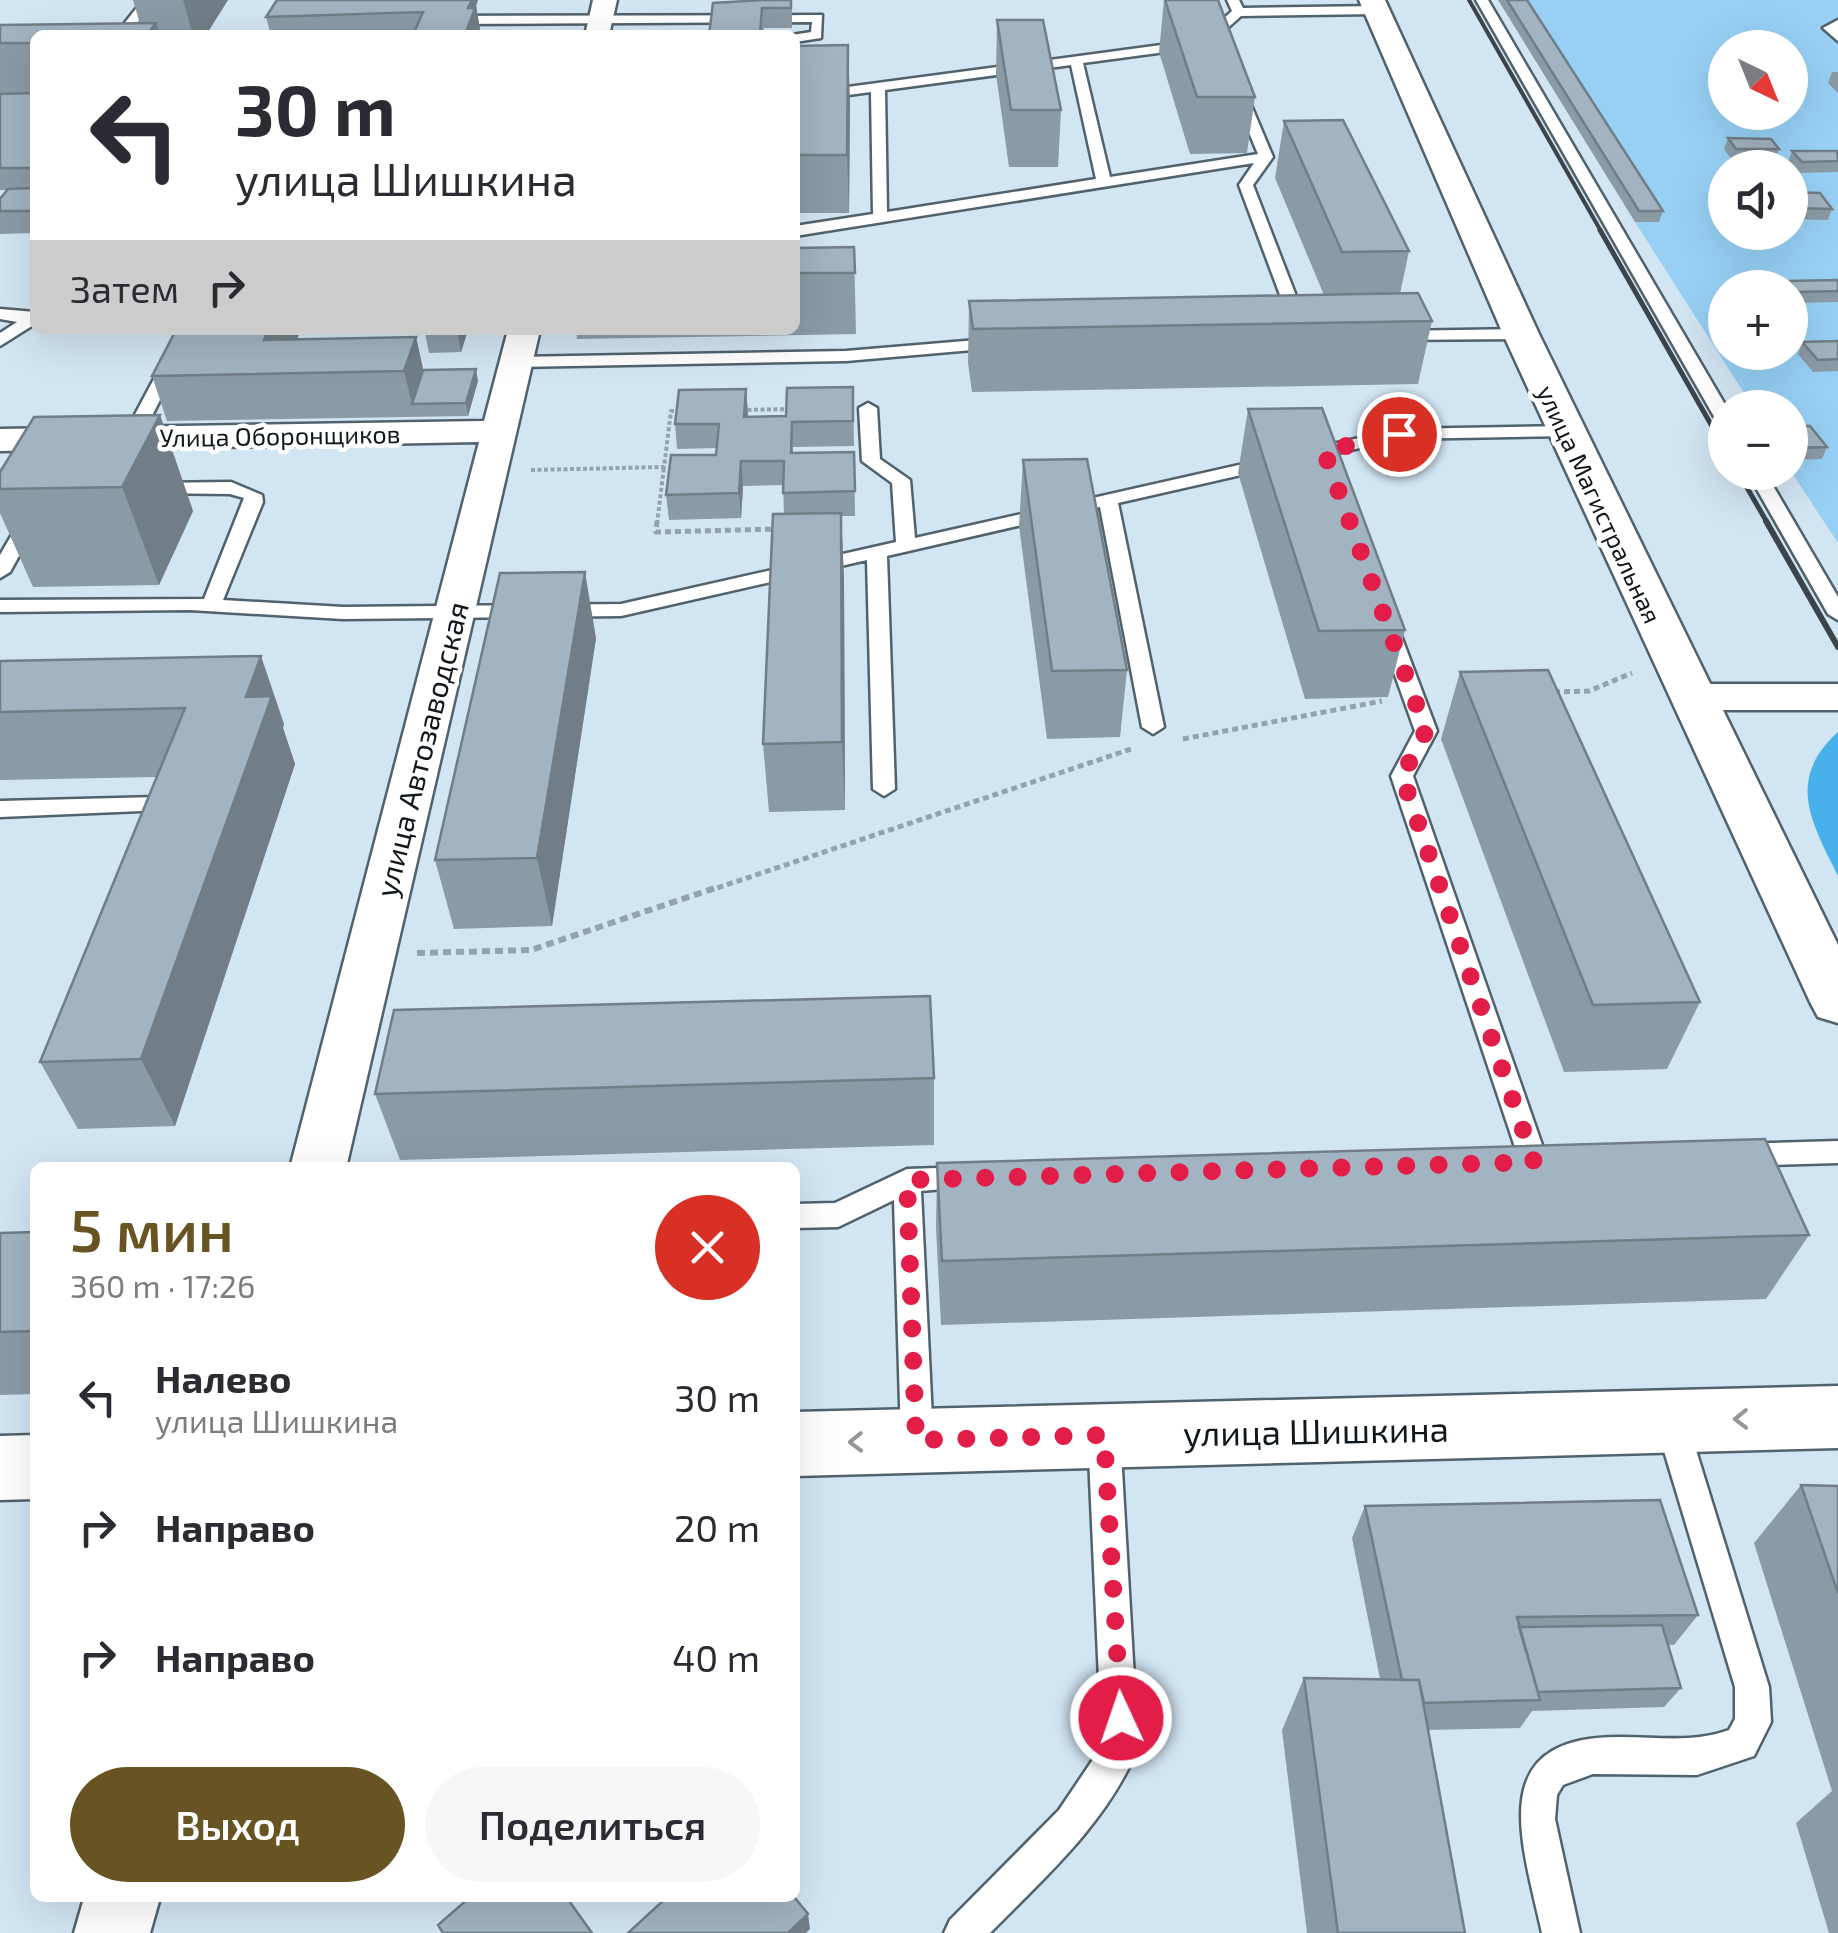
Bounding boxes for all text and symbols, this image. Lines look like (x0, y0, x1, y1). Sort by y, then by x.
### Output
north arrow (1708, 30, 1808, 130)
map controls (1708, 30, 1808, 490)
text: 30 m (235, 66, 396, 150)
icon: left (70, 70, 200, 200)
button: sound (1708, 150, 1808, 250)
text: улица Шишкина (235, 151, 577, 205)
icon: right (199, 260, 254, 315)
text: Затем (70, 265, 179, 311)
button: + (1708, 270, 1808, 370)
street label: улица Магистральная (1531, 380, 1668, 628)
button: − (1708, 390, 1808, 490)
pin (1357, 392, 1442, 477)
icon: arrive (1372, 407, 1427, 462)
street label: Улица Оборонщиков (159, 418, 401, 452)
street label: улица Автозаводская (367, 598, 476, 901)
text: 5 мин (70, 1192, 234, 1264)
button: close (655, 1195, 760, 1300)
text: 360 m · 17:26 (70, 1266, 255, 1304)
text: Налево (155, 1355, 291, 1401)
icon: left (70, 1370, 125, 1425)
text: 30 m (674, 1374, 760, 1420)
text: улица Шишкина (155, 1401, 398, 1439)
street label: улица Шишкина (1183, 1407, 1449, 1454)
one-way arrow (1732, 1408, 1748, 1430)
one-way arrow (847, 1431, 862, 1453)
icon: right (70, 1500, 125, 1555)
text: Направо (155, 1504, 315, 1550)
text: 20 m (674, 1504, 760, 1550)
icon: right (70, 1630, 125, 1685)
text: Направо (155, 1634, 315, 1680)
text: 40 m (672, 1634, 760, 1680)
position arrow (1069, 1666, 1173, 1770)
button: Выход (70, 1767, 405, 1882)
button: Поделиться (425, 1767, 760, 1882)

